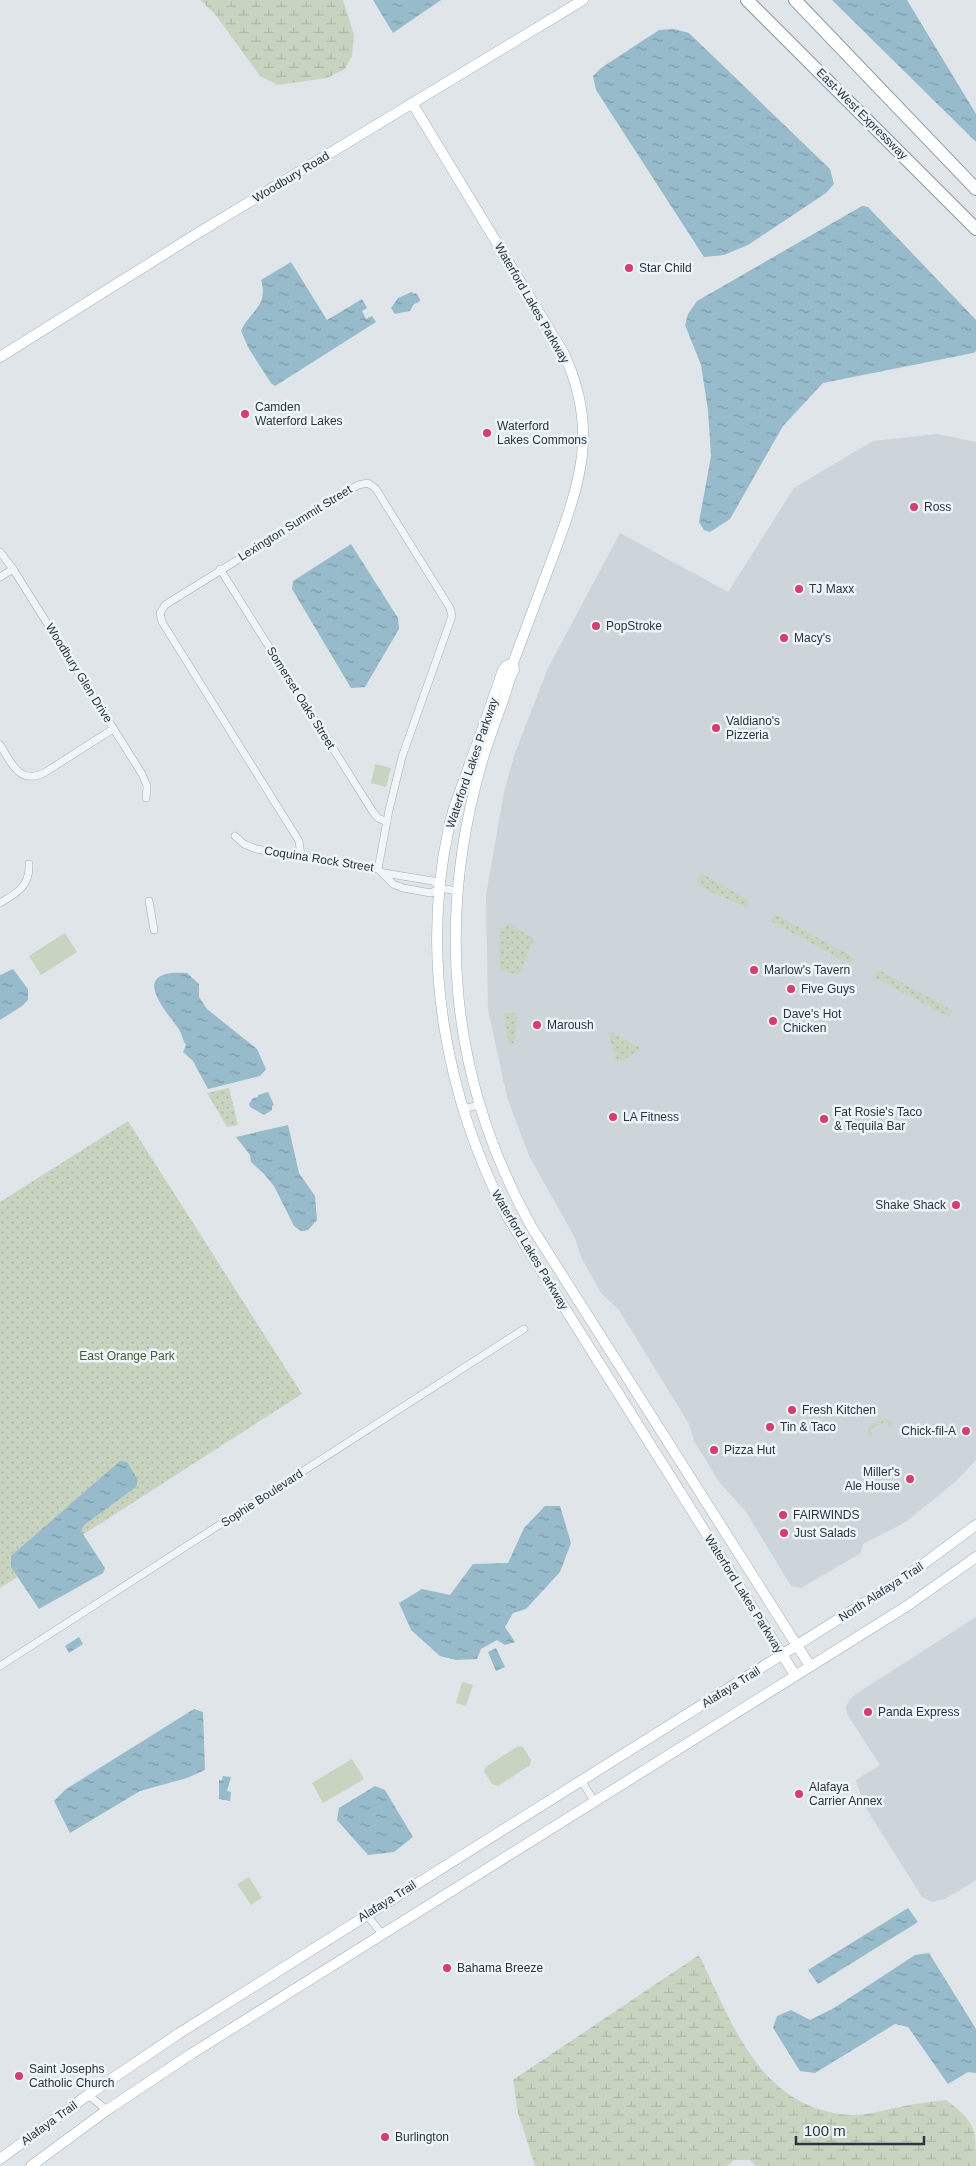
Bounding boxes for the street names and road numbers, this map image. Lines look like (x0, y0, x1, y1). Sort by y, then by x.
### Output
street label: East-West Expressway (814, 66, 910, 162)
street label: Woodbury Road (250, 149, 332, 205)
street label: Waterford Lakes Parkway (492, 240, 572, 366)
street label: Lexington Summit Street (236, 482, 355, 564)
street label: Woodbury Glen Drive (43, 621, 115, 726)
street label: Somerset Oaks Street (264, 644, 339, 752)
street label: Waterford Lakes Parkway (443, 696, 501, 830)
street label: Coquina Rock Street (263, 843, 375, 875)
street label: Waterford Lakes Parkway (489, 1188, 571, 1312)
street label: Sophie Boulevard (218, 1466, 306, 1530)
street label: Waterford Lakes Parkway (702, 1532, 786, 1656)
street label: North Alafaya Trail (836, 1559, 926, 1625)
street label: Alafaya Trail (699, 1664, 763, 1710)
street label: Alafaya Trail (355, 1878, 419, 1924)
street label: Alafaya Trail (18, 2098, 80, 2148)

